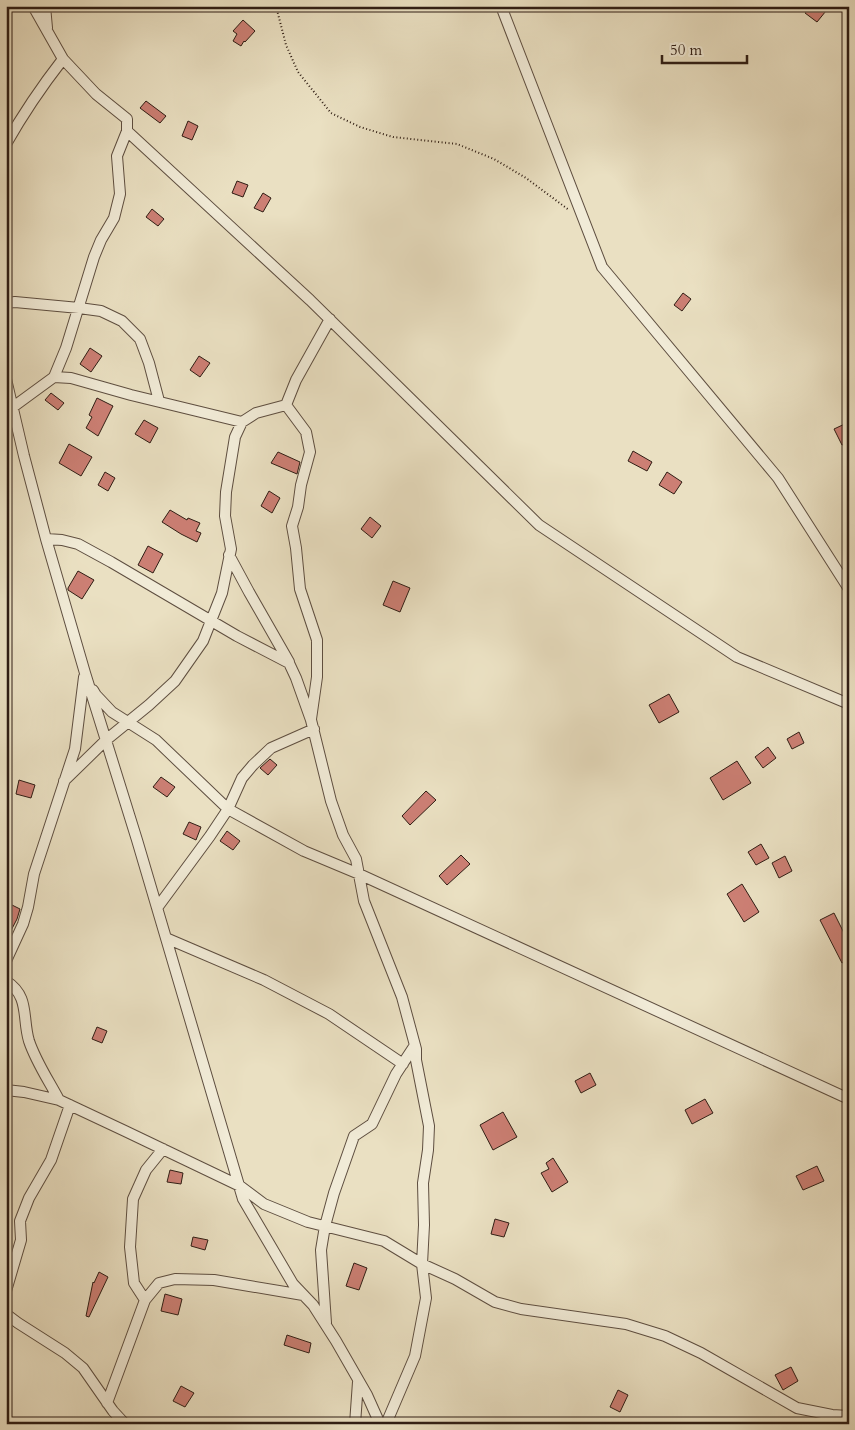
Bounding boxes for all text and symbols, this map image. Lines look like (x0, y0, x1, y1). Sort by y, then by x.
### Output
scale bar (662, 32, 748, 64)
text: 50 m (670, 40, 702, 60)

